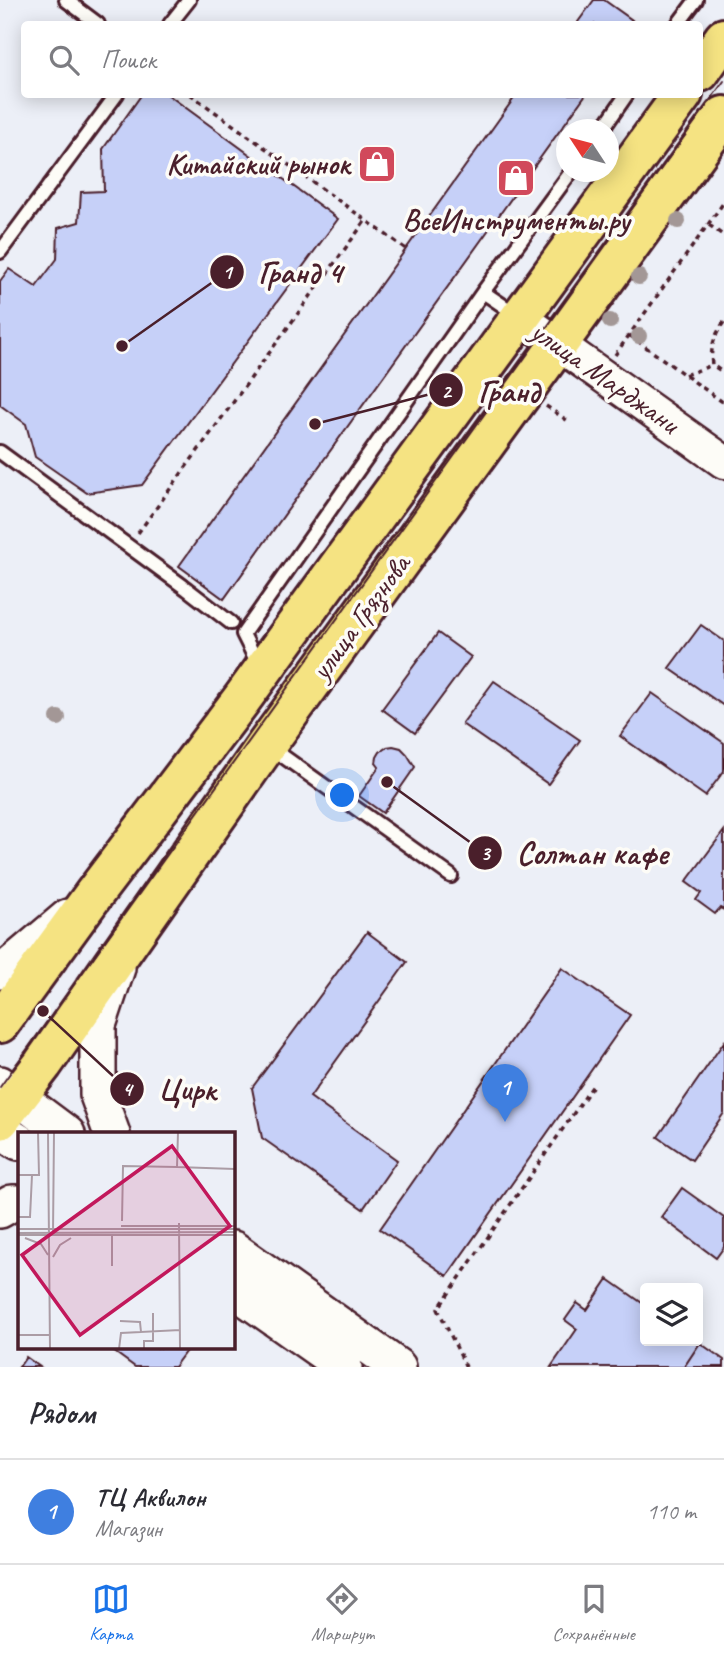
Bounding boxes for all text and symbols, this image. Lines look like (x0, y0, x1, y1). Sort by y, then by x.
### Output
search box (21, 21, 703, 98)
icon: search (45, 41, 83, 79)
text: Поиск (101, 43, 156, 76)
north arrow (556, 119, 619, 182)
shop icon: Китайский рынок (356, 143, 398, 185)
place label: Китайский рынок (167, 145, 352, 183)
shop icon: ВсеИнструменты.ру (495, 157, 537, 199)
place label: ВсеИнструменты.ру (403, 201, 632, 240)
callout: Гранд 4 (209, 246, 356, 299)
text: Гранд 4 (258, 252, 345, 293)
text: 1 (222, 259, 234, 285)
street label: улица Марджани (522, 311, 688, 443)
callout: Гранд (429, 364, 553, 417)
text: Гранд (478, 371, 543, 412)
text: 2 (441, 378, 453, 404)
street label: улица Грязнова (300, 544, 420, 689)
your location (325, 778, 359, 812)
callout: Солтан кафе (467, 826, 682, 879)
text: Солтан кафе (517, 833, 671, 874)
text: 3 (480, 840, 492, 866)
callout: Цирк (109, 1062, 230, 1115)
pin: 1 (482, 1064, 528, 1122)
text: Цирк (158, 1069, 218, 1110)
text: 4 (122, 1076, 134, 1102)
inset map (18, 1132, 234, 1350)
map controls (640, 1283, 703, 1346)
button: layers (640, 1283, 703, 1346)
text: Рядом (28, 1394, 95, 1432)
text: ТЦ Аквилон (95, 1481, 206, 1514)
text: 1 (46, 1497, 56, 1526)
text: 110 m (647, 1497, 696, 1526)
text: Магазин (95, 1514, 162, 1543)
tab: Карта (89, 1580, 133, 1646)
tab: Маршрут (311, 1580, 374, 1646)
tab: Сохранённые (552, 1580, 635, 1646)

